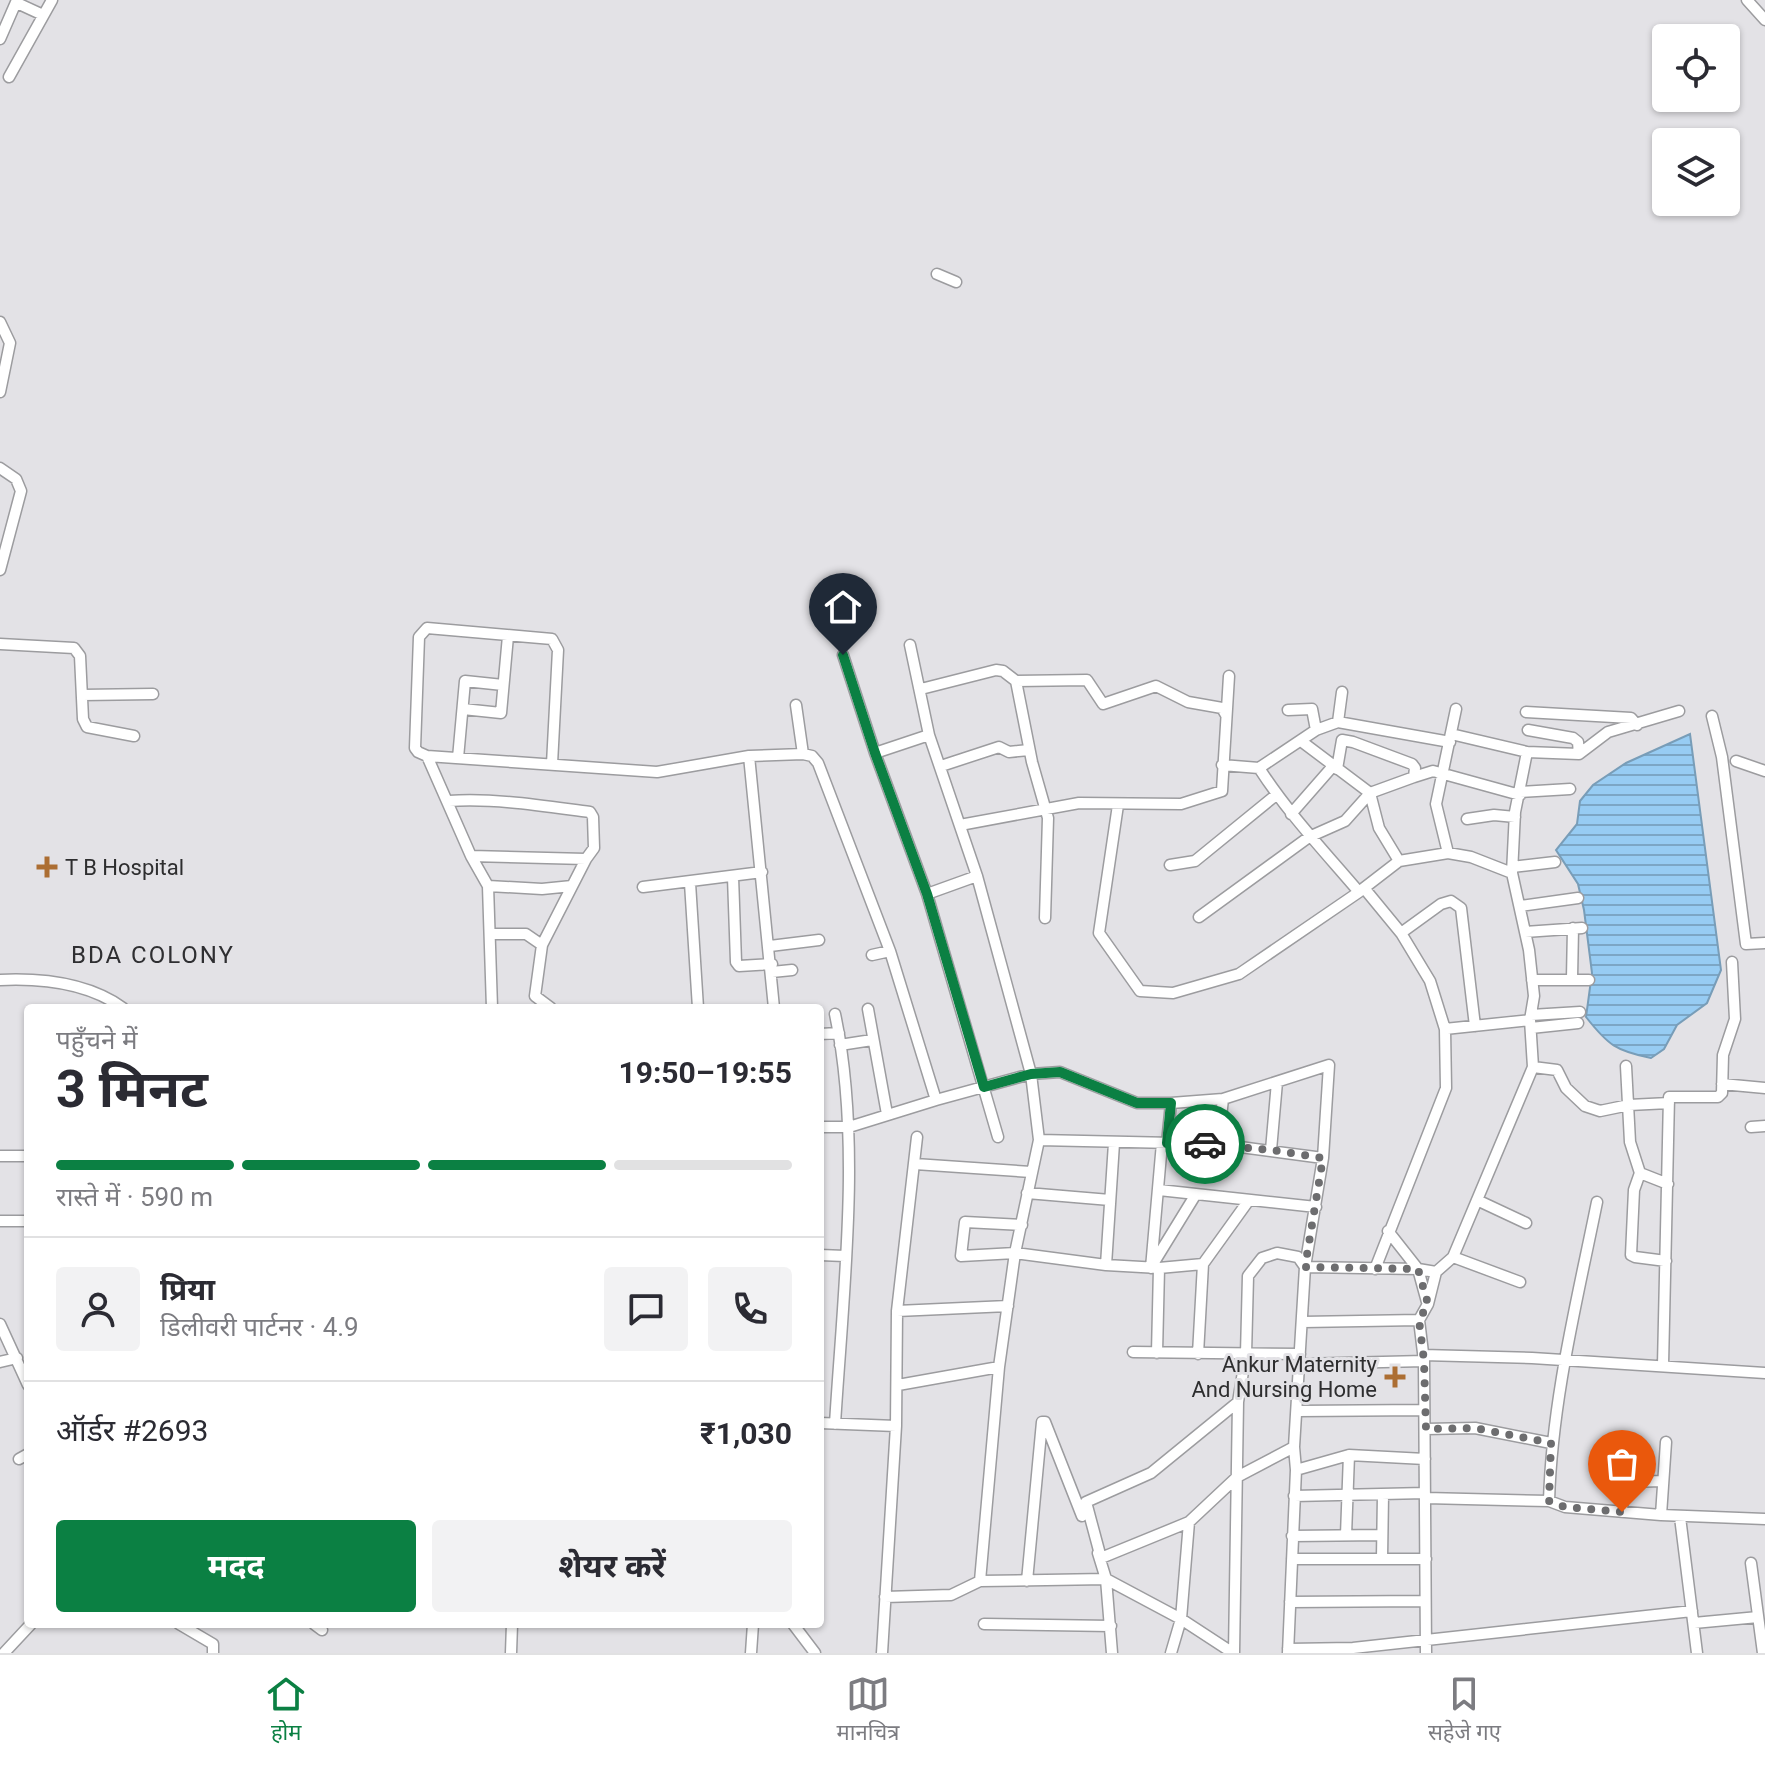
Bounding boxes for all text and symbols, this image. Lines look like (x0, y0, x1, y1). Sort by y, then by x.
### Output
map controls (1652, 24, 1740, 216)
button: locate (1652, 24, 1740, 112)
button: layers (1652, 128, 1740, 216)
pin (809, 573, 877, 655)
icon: home (821, 585, 865, 629)
place label: T B Hospital (65, 855, 184, 880)
marker: T B Hospital (36, 856, 58, 878)
district label: BDA COLONY (71, 941, 235, 969)
text: पहुँचने में (56, 1025, 138, 1055)
text: 19:50–19:55 (618, 1055, 792, 1090)
text: 3 मिनट (56, 1059, 208, 1120)
courier (1165, 1104, 1245, 1184)
icon: car (1183, 1122, 1227, 1166)
text: रास्ते में · 590 m (56, 1182, 213, 1212)
button: person (56, 1267, 140, 1351)
button: chat (604, 1267, 688, 1351)
button: phone (708, 1267, 792, 1351)
text: प्रिया (160, 1272, 215, 1307)
text: डिलीवरी पार्टनर · 4.9 (160, 1312, 359, 1342)
place label: Ankur Maternity And Nursing Home (1191, 1352, 1378, 1402)
marker: Ankur Maternity And Nursing Home (1384, 1366, 1406, 1388)
text: ऑर्डर #2693 (56, 1413, 208, 1448)
text: ₹1,030 (700, 1416, 792, 1451)
pin (1588, 1430, 1656, 1512)
icon: bag (1600, 1442, 1644, 1486)
button: मदद (56, 1520, 416, 1612)
button: शेयर करें (432, 1520, 792, 1612)
tab: होम (264, 1672, 308, 1749)
tab: मानचित्र (837, 1672, 900, 1749)
tab: सहेजे गए (1428, 1672, 1501, 1749)

